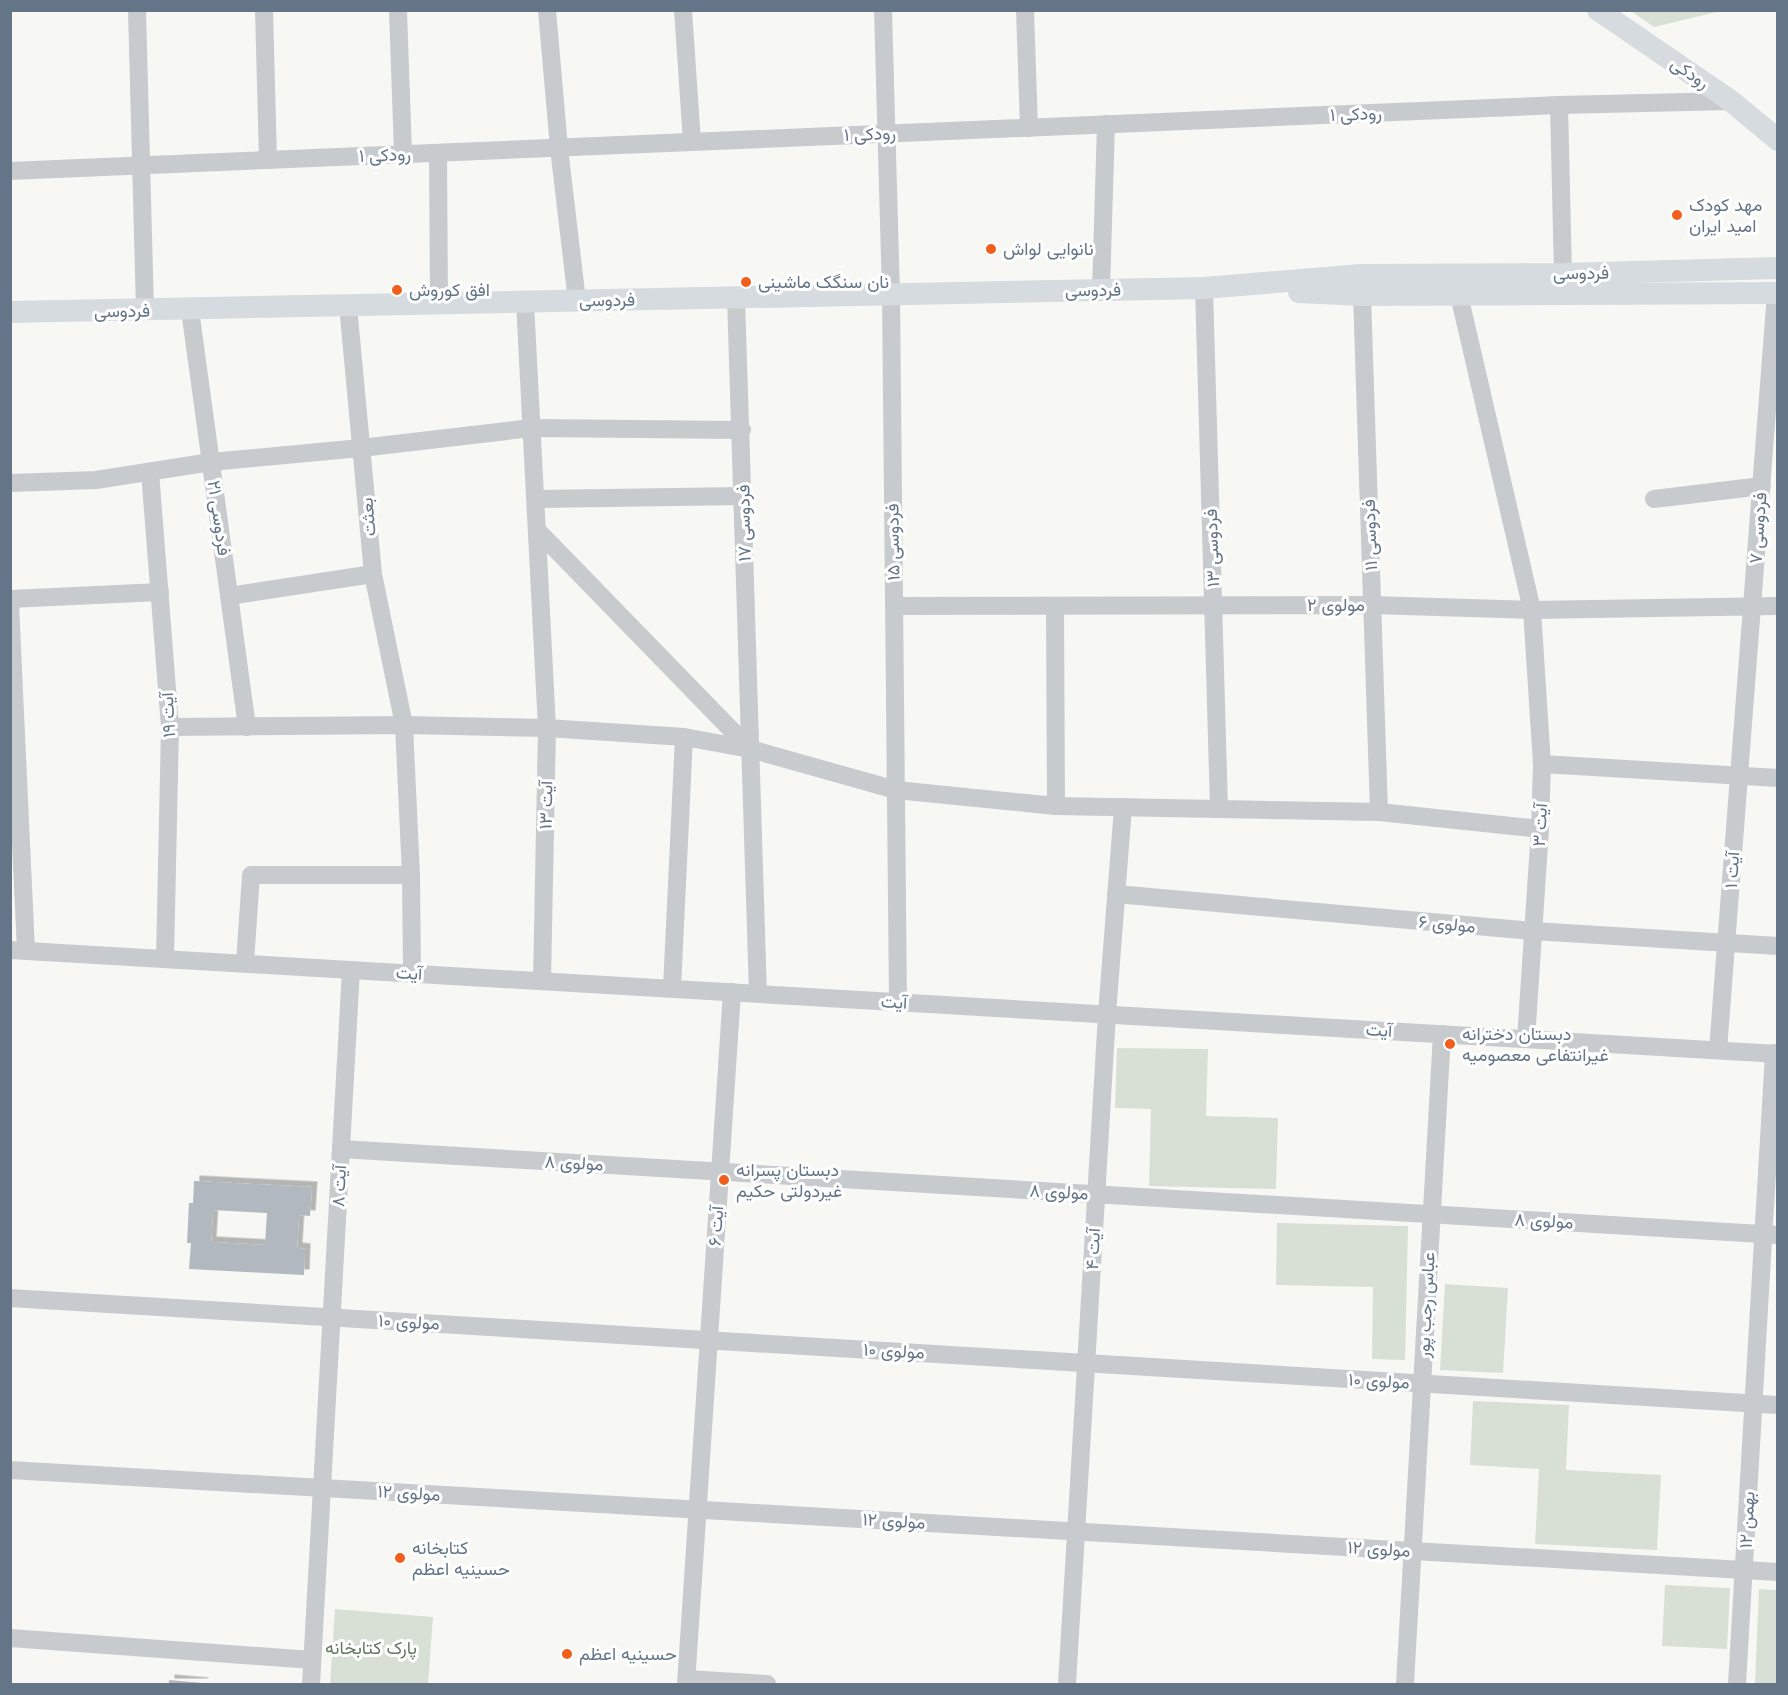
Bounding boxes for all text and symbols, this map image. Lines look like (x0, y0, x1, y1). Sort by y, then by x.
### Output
street label: رودکی (1666, 53, 1713, 94)
street label: رودکی ۱ (1330, 103, 1382, 126)
street label: رودکی ۱ (844, 123, 896, 146)
street label: رودکی ۱ (359, 144, 411, 167)
place label: مهد کودک امید ایران (1689, 195, 1762, 237)
marker: مهد کودک امید ایران (1670, 208, 1684, 222)
place label: نانوایی لواش (1003, 239, 1094, 260)
marker: نانوایی لواش (984, 242, 998, 256)
street label: فردوسی (1553, 263, 1609, 284)
place label: نان سنگک ماشینی (758, 272, 889, 293)
marker: نان سنگک ماشینی (739, 275, 753, 289)
place label: افق کوروش (409, 280, 490, 301)
street label: فردوسی (1065, 280, 1121, 301)
marker: افق کوروش (390, 283, 404, 297)
street label: فردوسی (579, 290, 635, 311)
street label: فردوسی (94, 301, 150, 322)
street label: فردوسی ۲۱ (203, 479, 234, 557)
street label: فردوسی ۱۷ (733, 484, 756, 562)
street label: فردوسی ۷ (1746, 491, 1771, 565)
street label: بعثت (356, 497, 380, 537)
street label: فردوسی ۱۱ (1359, 499, 1382, 571)
street label: فردوسی ۱۵ (882, 503, 905, 581)
street label: فردوسی ۱۳ (1201, 508, 1224, 587)
street label: مولوی ۲ (1307, 595, 1365, 616)
street label: آیت ۱۹ (157, 690, 179, 738)
street label: آیت ۱۳ (536, 779, 556, 829)
street label: آیت ۳ (1529, 801, 1551, 847)
street label: آیت ۱ (1721, 849, 1743, 889)
street label: مولوی ۶ (1418, 912, 1476, 937)
street label: آیت (395, 962, 425, 984)
street label: آیت (880, 991, 910, 1013)
street label: آیت (1365, 1019, 1395, 1041)
place label: دبستان دخترانه غیرانتفاعی معصومیه (1462, 1024, 1609, 1066)
marker: دبستان دخترانه غیرانتفاعی معصومیه (1443, 1037, 1457, 1051)
street label: مولوی ۸ (544, 1151, 604, 1176)
place label: دبستان پسرانه غیردولتی حکیم (736, 1160, 842, 1203)
street label: آیت ۸ (328, 1163, 350, 1208)
marker: دبستان پسرانه غیردولتی حکیم (717, 1173, 731, 1187)
street label: مولوی ۸ (1029, 1180, 1089, 1205)
street label: آیت ۶ (705, 1203, 728, 1247)
street label: مولوی ۸ (1514, 1209, 1574, 1234)
street label: آیت ۴ (1082, 1226, 1104, 1270)
street label: عباس رجب پور (1413, 1252, 1441, 1359)
street label: مولوی ۱۰ (378, 1310, 440, 1335)
street label: مولوی ۱۰ (863, 1339, 925, 1364)
street label: مولوی ۱۰ (1348, 1369, 1410, 1394)
street label: مولوی ۱۲ (377, 1481, 441, 1506)
street label: بهمن ۱۲ (1736, 1491, 1759, 1549)
street label: مولوی ۱۲ (862, 1509, 926, 1534)
street label: مولوی ۱۲ (1347, 1537, 1411, 1562)
place label: کتابخانه حسینیه اعظم (412, 1538, 510, 1581)
marker: کتابخانه حسینیه اعظم (393, 1551, 407, 1565)
park label: پارک کتابخانه (325, 1638, 417, 1660)
place label: حسینیه اعظم (579, 1644, 677, 1666)
marker: حسینیه اعظم (560, 1647, 574, 1661)

